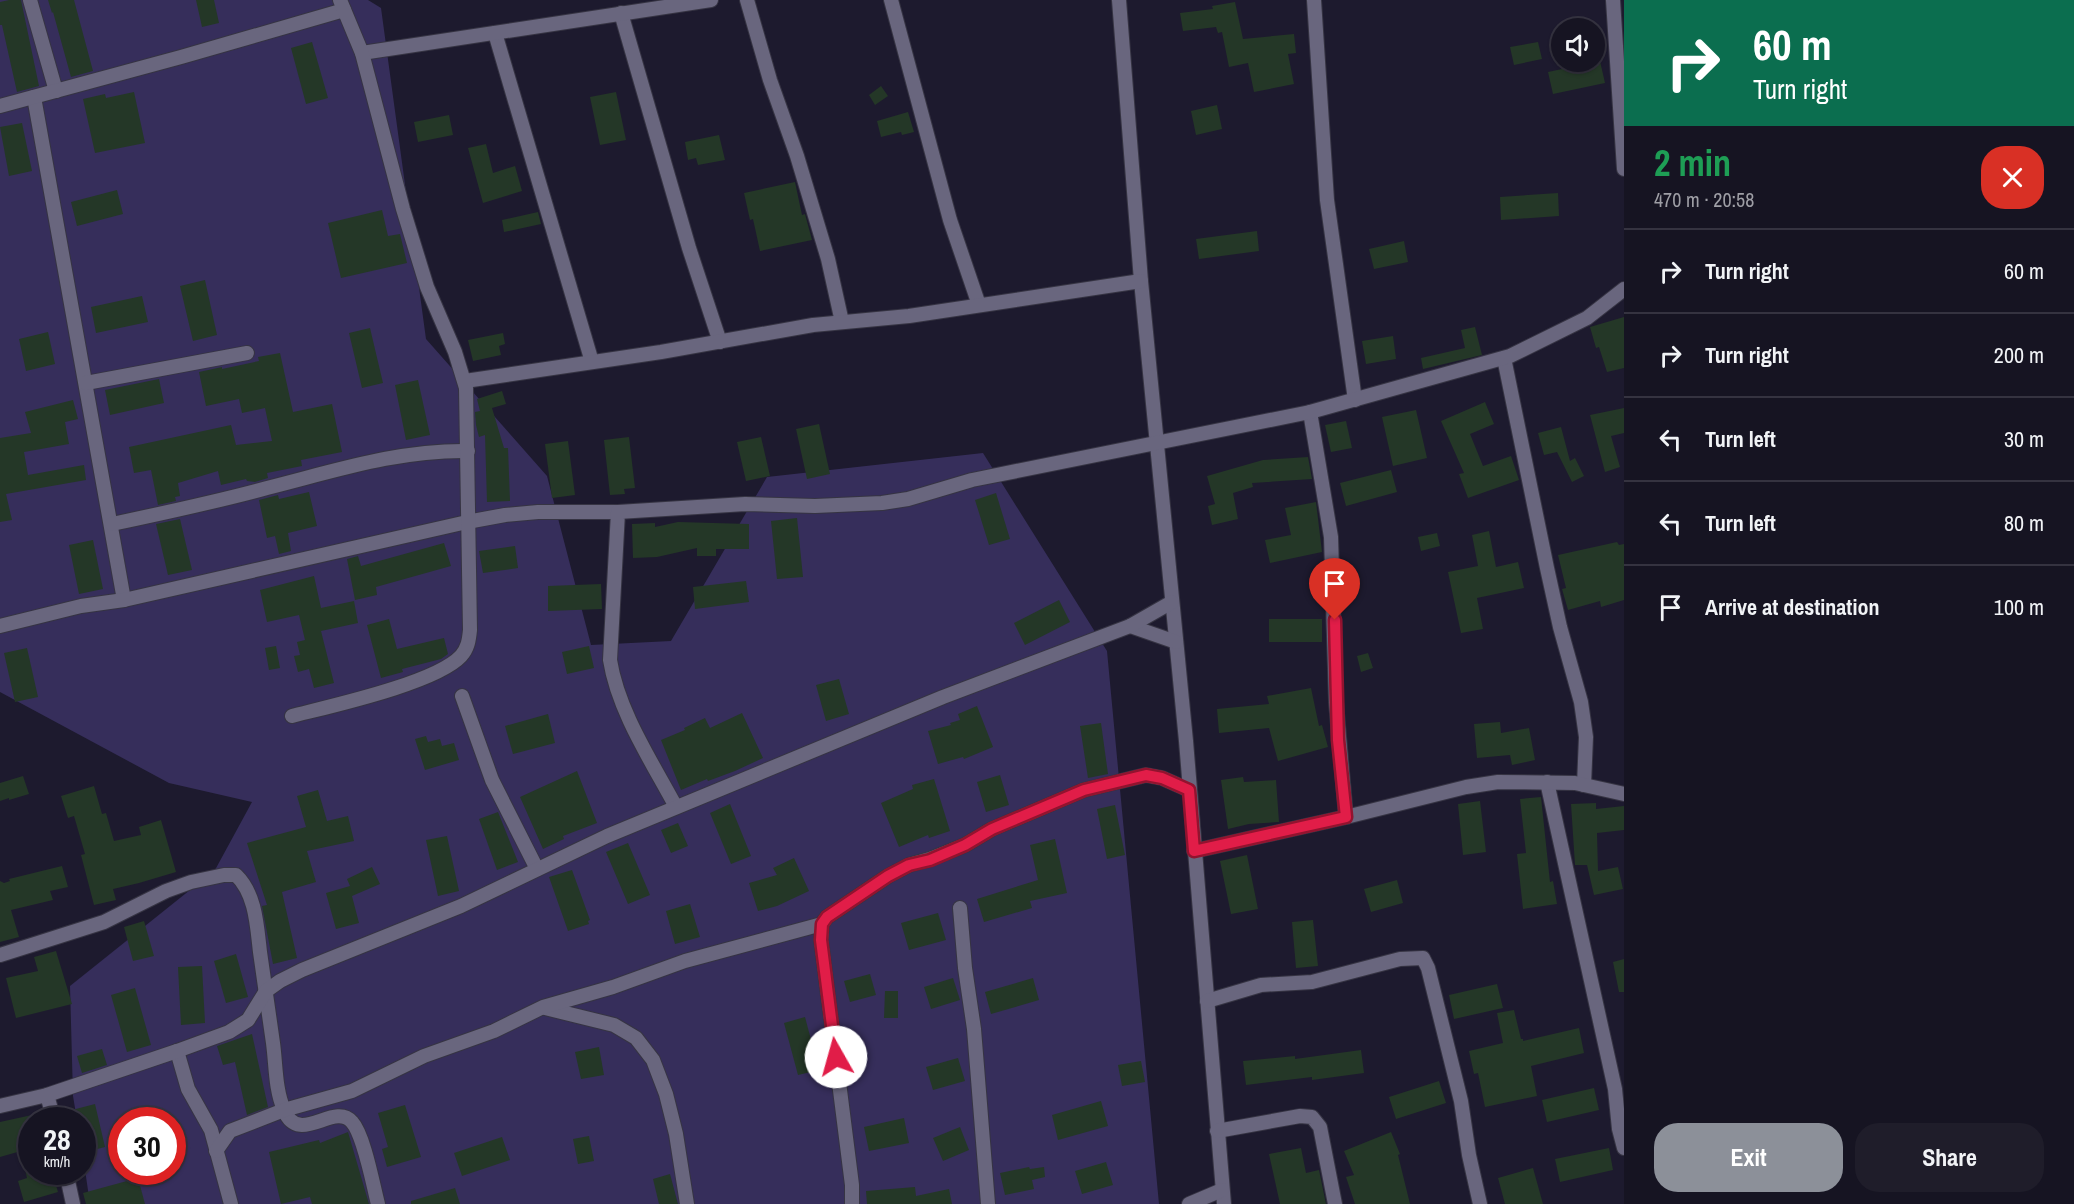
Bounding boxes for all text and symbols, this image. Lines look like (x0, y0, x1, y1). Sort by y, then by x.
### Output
text: 60 m (1753, 17, 1832, 73)
map controls (1551, 18, 1605, 72)
button: sound (1551, 18, 1605, 72)
icon: right (1654, 24, 1732, 102)
text: Turn right (1753, 71, 1847, 107)
text: 2 min (1654, 139, 1731, 187)
button: close (1981, 146, 2044, 209)
text: 470 m · 20:58 (1654, 186, 1754, 213)
icon: right (1654, 255, 1687, 288)
text: Turn right (1705, 256, 1789, 286)
text: 60 m (2004, 256, 2044, 286)
icon: right (1654, 339, 1687, 372)
text: Turn right (1705, 340, 1789, 370)
text: 200 m (1994, 340, 2044, 370)
icon: left (1654, 423, 1687, 456)
text: Turn left (1705, 424, 1776, 454)
text: 30 m (2004, 424, 2044, 454)
icon: left (1654, 507, 1687, 540)
text: Turn left (1705, 508, 1776, 538)
text: 80 m (2004, 508, 2044, 538)
pin (1309, 558, 1360, 620)
icon: arrive (1318, 567, 1351, 600)
icon: arrive (1654, 591, 1687, 624)
text: Arrive at destination (1705, 592, 1879, 622)
text: 100 m (1994, 592, 2044, 622)
position arrow (804, 1025, 868, 1089)
speed limit sign: 30 (108, 1107, 186, 1185)
text: 28 (43, 1119, 71, 1159)
button: Exit (1654, 1123, 1843, 1192)
button: Share (1855, 1123, 2044, 1192)
text: km/h (44, 1151, 70, 1172)

